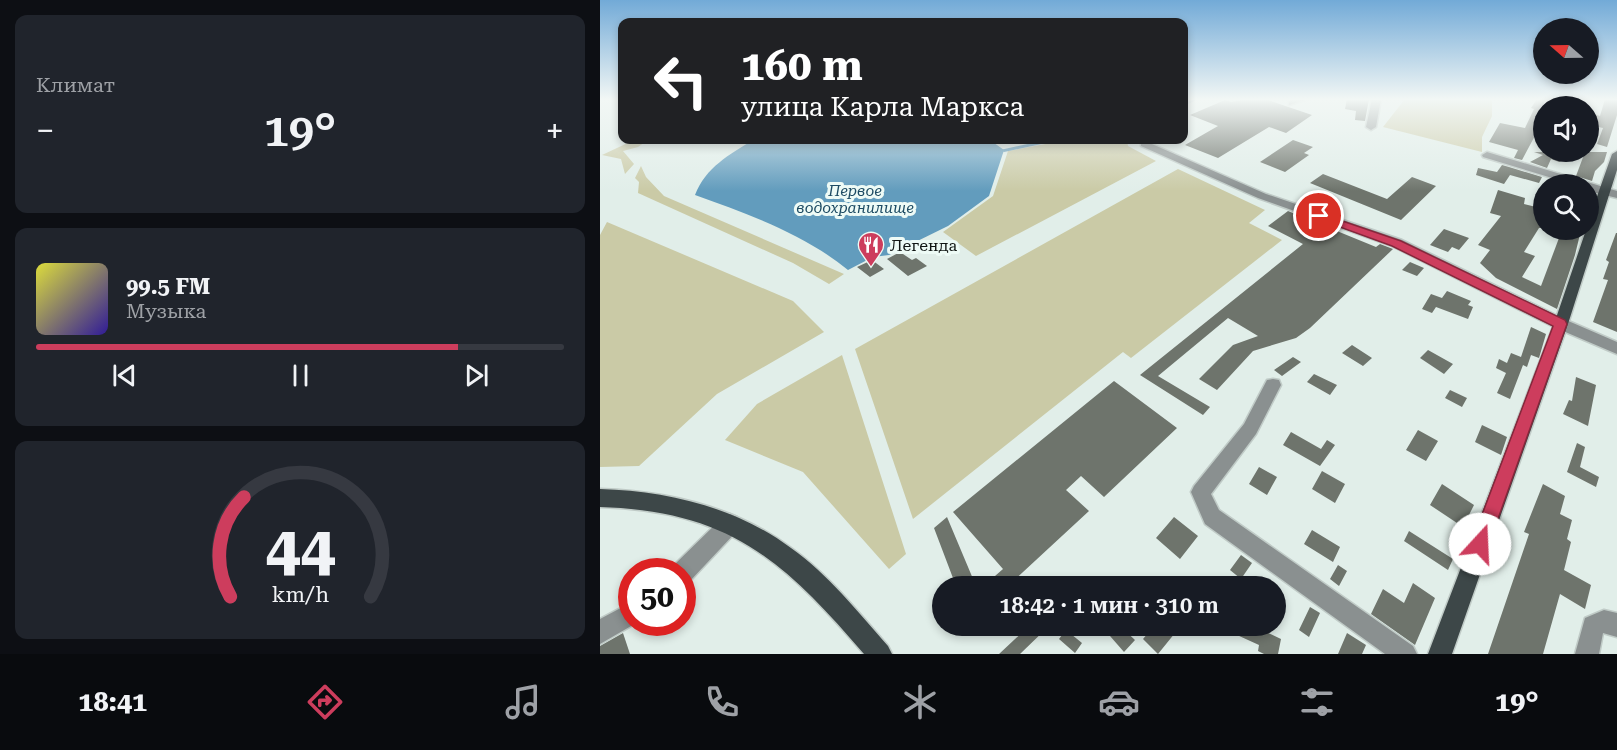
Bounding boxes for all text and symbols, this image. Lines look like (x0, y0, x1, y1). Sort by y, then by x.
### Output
north arrow (1533, 18, 1599, 84)
map controls (1533, 18, 1599, 240)
text: 160 m (741, 41, 863, 90)
icon: left (642, 42, 720, 120)
text: Климат (36, 73, 115, 97)
text: улица Карла Маркса (741, 91, 1024, 123)
button: sound (1533, 96, 1599, 162)
text: 19° (264, 104, 336, 157)
text: − (36, 111, 54, 150)
text: + (546, 111, 564, 150)
button: search (1533, 174, 1599, 240)
water label: Первое водохранилище (796, 182, 914, 217)
pin (1293, 190, 1344, 241)
icon: arrive (1302, 199, 1335, 232)
restaurant icon: Легенда (856, 230, 886, 268)
place label: Легенда (890, 236, 958, 255)
text: 99.5 FM (126, 274, 210, 299)
text: Музыка (126, 299, 206, 323)
icon: previous (108, 359, 141, 392)
icon: pause (284, 359, 317, 392)
icon: next (460, 359, 493, 392)
position arrow (1448, 512, 1512, 576)
text: 44 (265, 513, 335, 586)
speed limit sign: 50 (618, 558, 696, 636)
text: km/h (271, 582, 329, 607)
text: 18:42 · 1 мин · 310 m (999, 593, 1219, 618)
icon: directions (304, 681, 346, 723)
icon: music (502, 681, 544, 723)
icon: phone (701, 681, 743, 723)
icon: climate (899, 681, 941, 723)
icon: car (1098, 681, 1140, 723)
icon: filters (1296, 681, 1338, 723)
text: 18:41 (78, 686, 147, 718)
text: 19° (1495, 686, 1539, 718)

